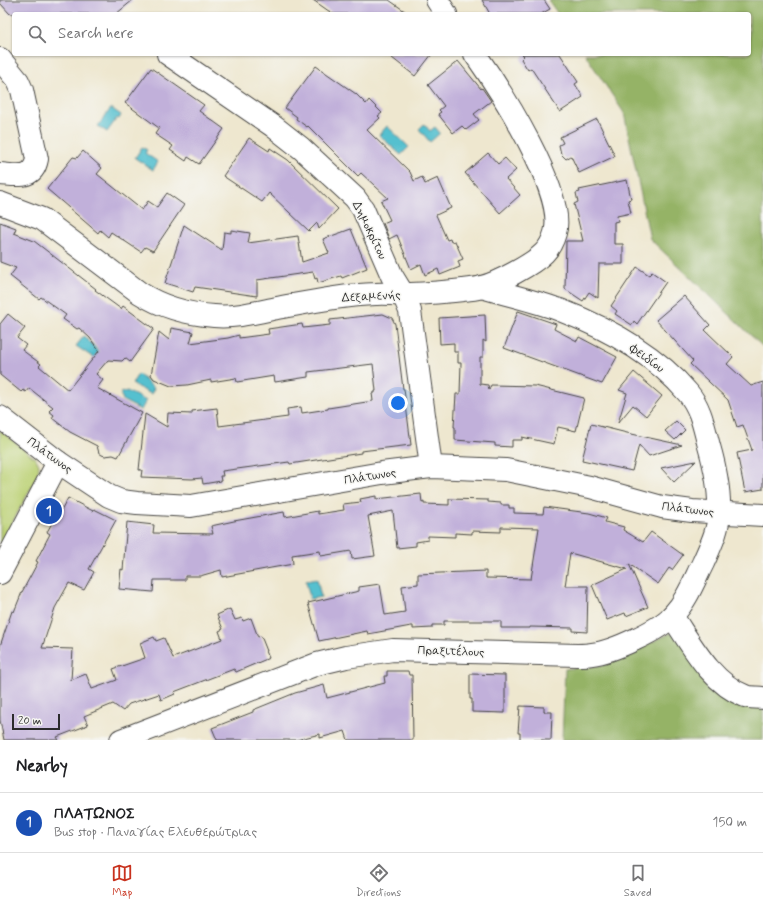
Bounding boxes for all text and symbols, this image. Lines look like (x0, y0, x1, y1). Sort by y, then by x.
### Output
search box (12, 12, 751, 56)
icon: search (26, 23, 48, 45)
text: Search here (58, 24, 134, 44)
street label: Δημοκρίτου (348, 199, 390, 263)
street label: Δεξαμενής (341, 287, 401, 307)
street label: Φειδίου (625, 340, 668, 377)
your location (388, 393, 408, 413)
street label: Πλάτωνος (24, 434, 75, 478)
street label: Πλάτωνος (343, 465, 397, 489)
pin: 1 (36, 496, 62, 526)
street label: Πλάτωνος (661, 499, 715, 521)
street label: Πραξιτέλους (417, 642, 485, 661)
scale bar (12, 712, 60, 731)
text: 20 m (18, 714, 41, 728)
text: Nearby (16, 755, 68, 777)
text: ΠΛΑΤΩΝΟΣ (54, 804, 135, 824)
text: 1 (26, 814, 32, 831)
text: 150 m (713, 814, 747, 831)
text: Bus stop · Παναγίας Ελευθερώτριας (54, 824, 257, 841)
tab: Map (111, 862, 133, 900)
tab: Directions (356, 862, 401, 900)
tab: Saved (624, 862, 652, 900)

